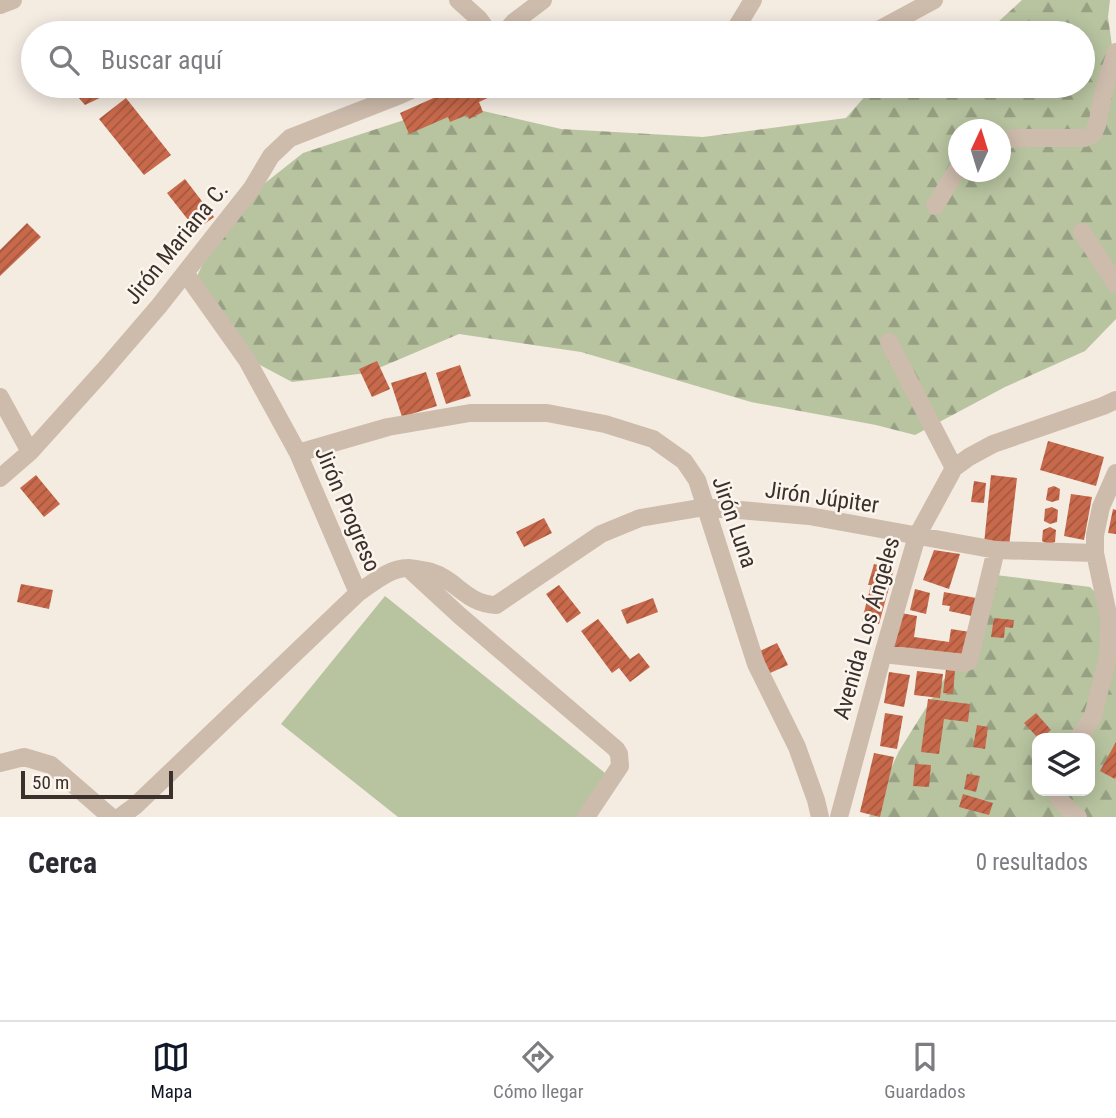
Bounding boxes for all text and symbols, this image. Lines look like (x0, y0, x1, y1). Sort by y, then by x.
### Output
search box (21, 21, 1095, 98)
icon: search (45, 41, 83, 79)
text: Buscar aquí (101, 45, 222, 75)
north arrow (948, 119, 1011, 182)
street label: Jirón Mariana C. (119, 177, 234, 310)
street label: Jirón Progreso (309, 443, 386, 576)
street label: Jirón Luna (706, 473, 763, 571)
street label: Jirón Júpiter (763, 476, 881, 519)
street label: Avenida Los Ángeles (827, 533, 905, 723)
map controls (1032, 733, 1095, 796)
button: layers (1032, 733, 1095, 796)
scale bar (21, 768, 173, 800)
text: 50 m (32, 771, 69, 794)
text: Cerca (28, 845, 97, 880)
text: 0 resultados (976, 849, 1088, 876)
tab: Mapa (150, 1038, 192, 1103)
tab: Cómo llegar (493, 1038, 584, 1103)
tab: Guardados (884, 1038, 966, 1103)

